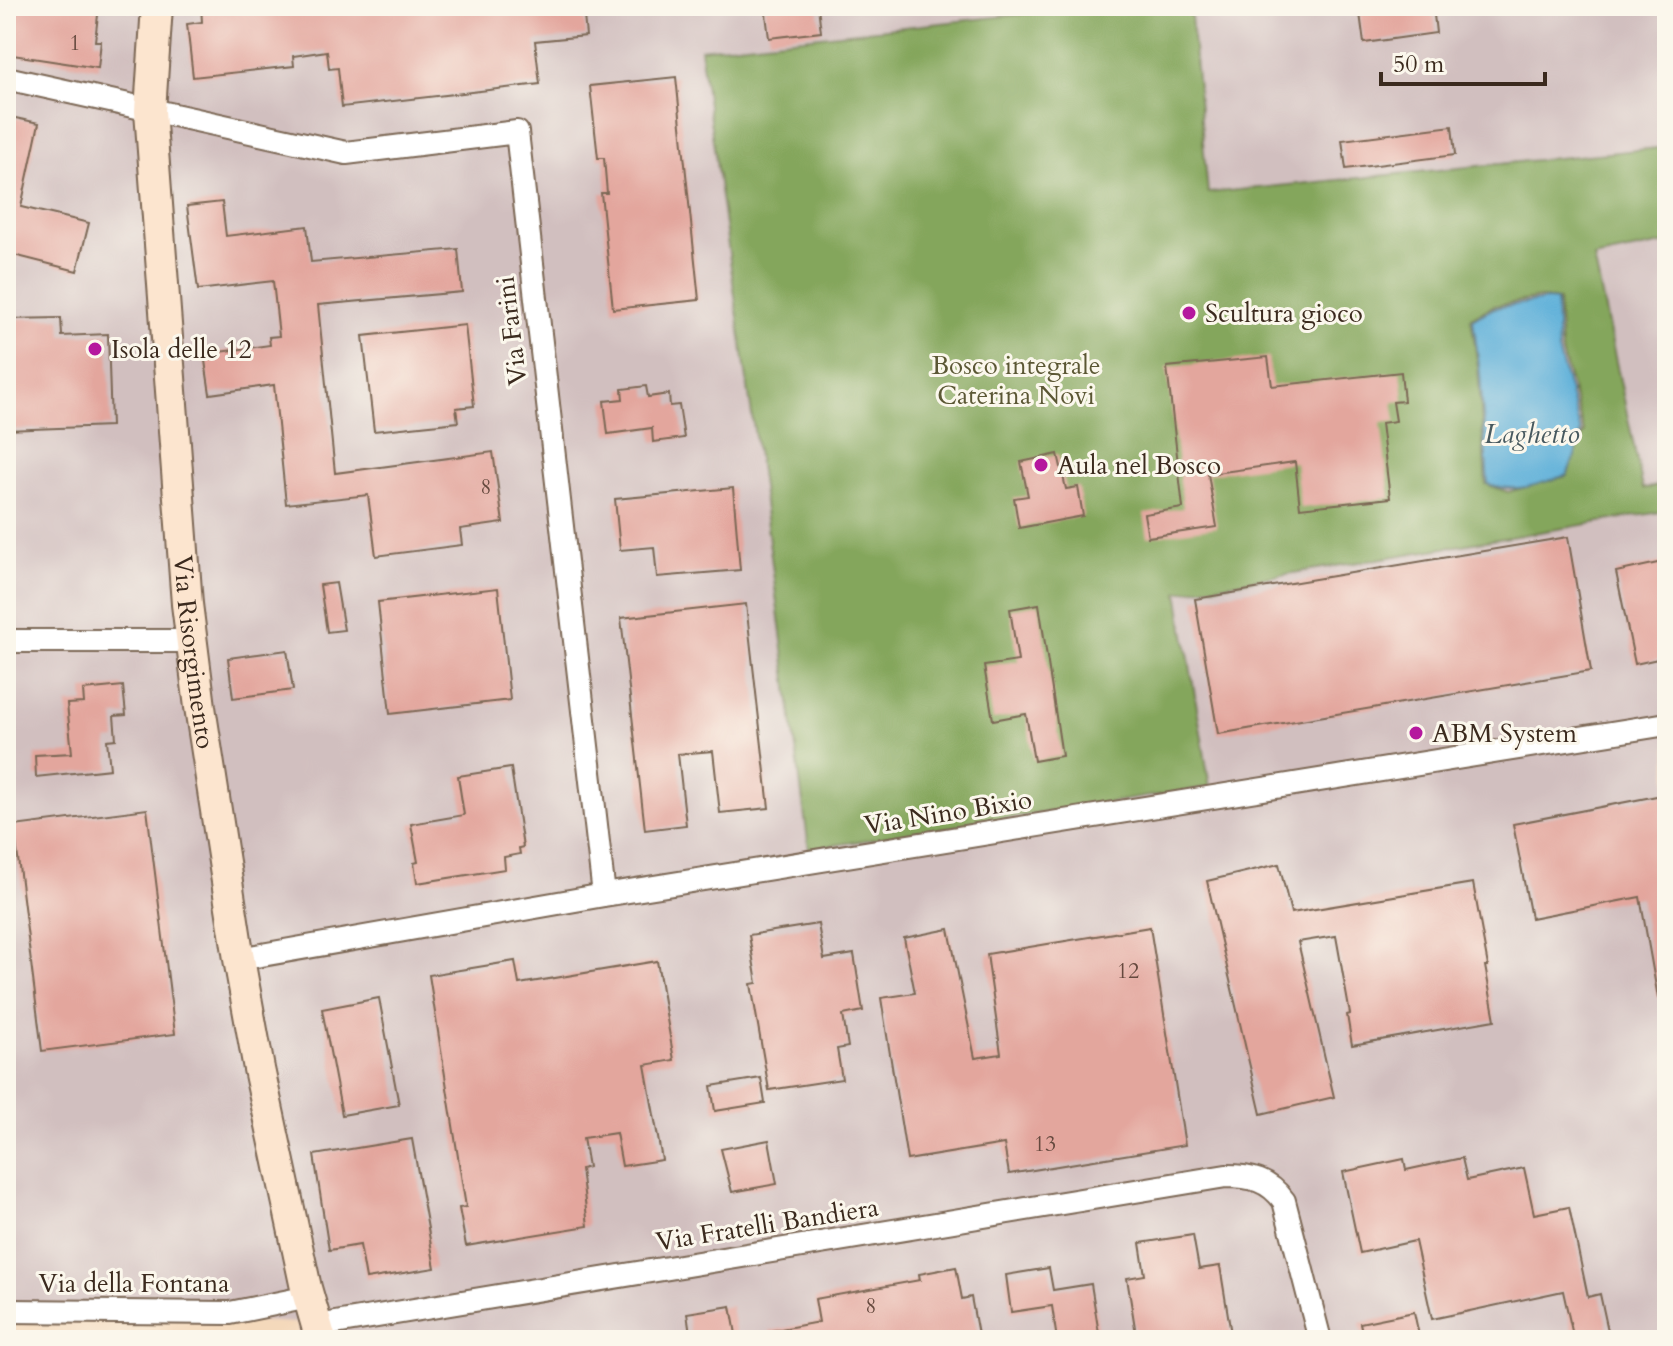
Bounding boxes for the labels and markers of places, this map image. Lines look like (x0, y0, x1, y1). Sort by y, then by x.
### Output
place label: Scultura gioco (1205, 296, 1363, 331)
marker: Scultura gioco (1180, 304, 1198, 322)
place label: Isola delle 12 (111, 332, 252, 367)
marker: Isola delle 12 (86, 340, 104, 358)
place label: Aula nel Bosco (1057, 448, 1221, 483)
marker: Aula nel Bosco (1032, 456, 1050, 474)
place label: ABM System (1432, 716, 1577, 751)
marker: ABM System (1407, 724, 1425, 742)

